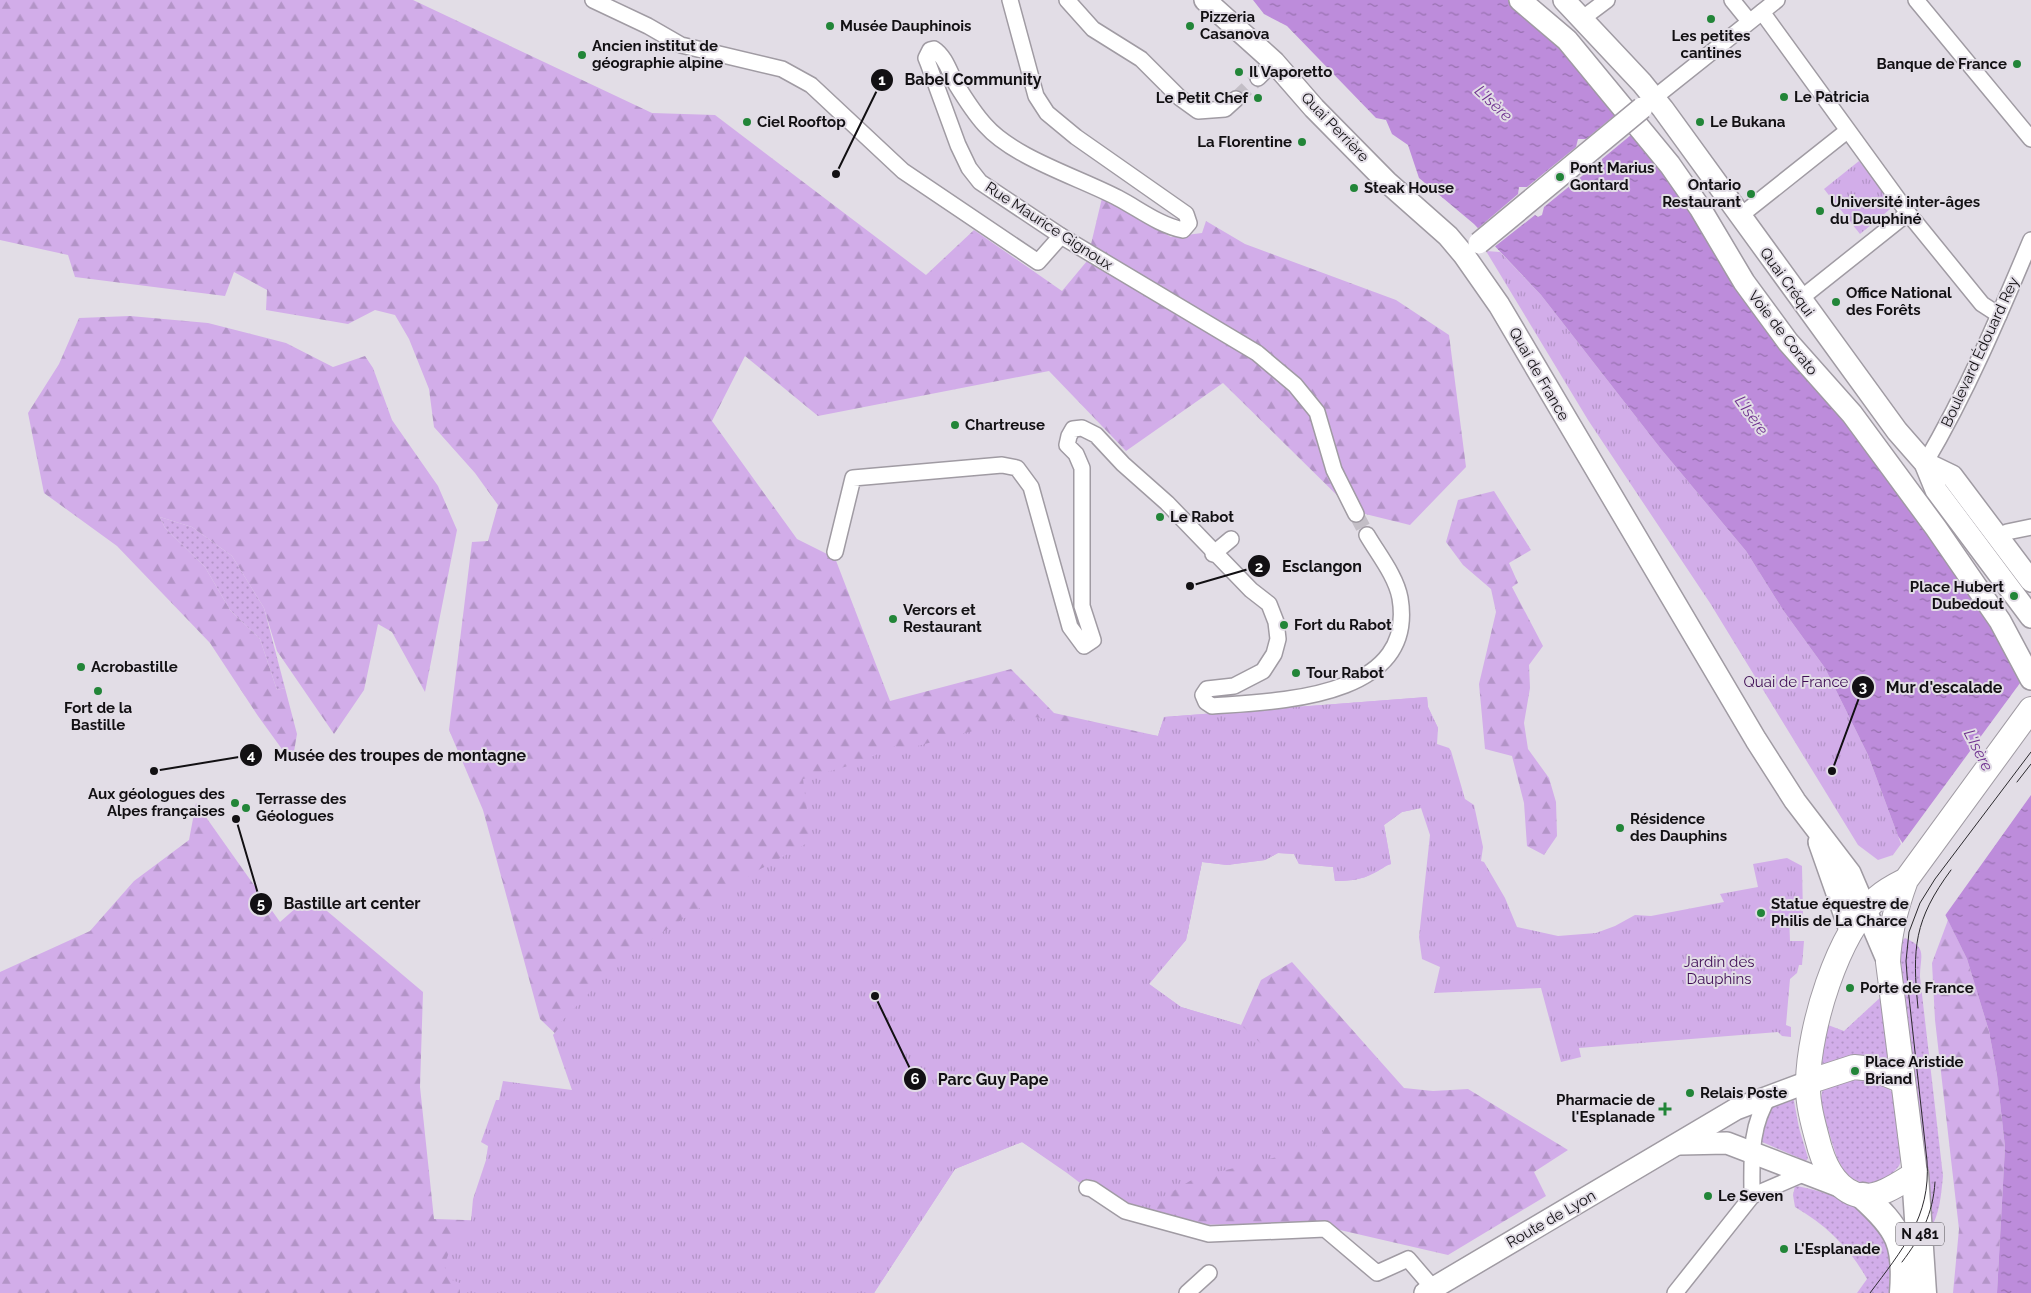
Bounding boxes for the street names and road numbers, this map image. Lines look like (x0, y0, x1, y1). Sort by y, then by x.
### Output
street label: Quai Perrière (1297, 88, 1373, 166)
street label: Rue Maurice Gignoux (982, 178, 1116, 274)
street label: Quai Créqui (1756, 244, 1818, 320)
street label: Boulevard Édouard Rey (1937, 274, 2023, 430)
street label: Voie de Corato (1744, 287, 1822, 379)
street label: Quai de France (1505, 324, 1573, 424)
street label: Route de Lyon (1503, 1186, 1599, 1252)
road number: N 481 (1896, 1222, 1944, 1246)

